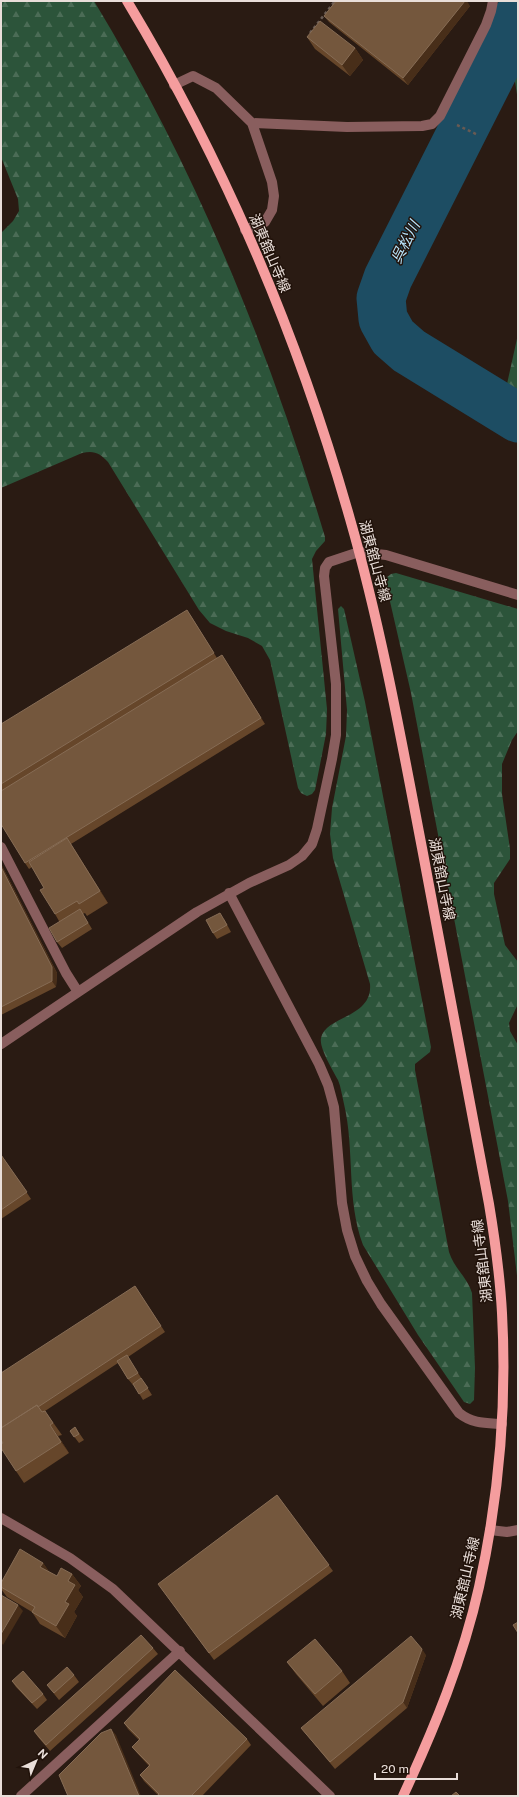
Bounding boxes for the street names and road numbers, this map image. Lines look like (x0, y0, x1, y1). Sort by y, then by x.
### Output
street label: 湖東舘山寺線 (246, 211, 294, 295)
street label: 湖東舘山寺線 (356, 518, 394, 604)
street label: 湖東舘山寺線 (426, 836, 458, 922)
street label: 湖東舘山寺線 (469, 1218, 495, 1304)
street label: 湖東舘山寺線 (448, 1535, 482, 1621)

